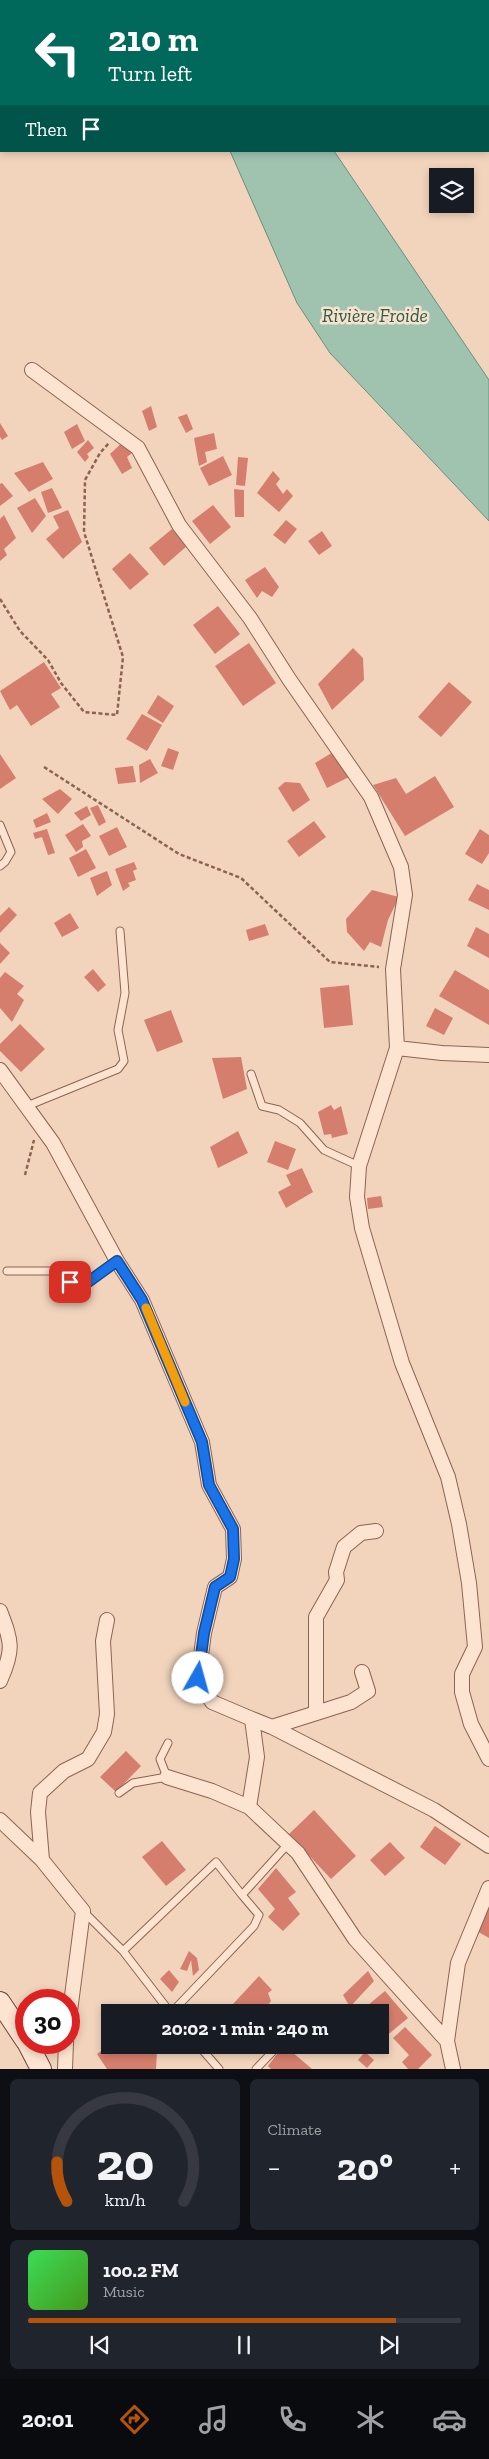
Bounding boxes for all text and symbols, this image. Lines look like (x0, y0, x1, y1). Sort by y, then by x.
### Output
text: 210 m (108, 18, 198, 60)
icon: left (25, 20, 90, 85)
text: Turn left (108, 60, 192, 87)
icon: arrive (77, 115, 105, 143)
text: Then (25, 118, 67, 141)
map controls (429, 168, 474, 213)
button: layers (429, 168, 474, 213)
water label: Rivière Froide (322, 304, 428, 327)
pin (49, 1261, 91, 1303)
icon: arrive (56, 1268, 84, 1296)
position arrow (171, 1651, 223, 1703)
speed limit sign: 30 (15, 1989, 80, 2054)
text: 20:02 · 1 min · 240 m (162, 2017, 328, 2040)
text: Climate (268, 2120, 322, 2139)
text: 20 (96, 2131, 154, 2193)
text: 20° (337, 2144, 393, 2190)
text: − (268, 2151, 281, 2184)
text: + (449, 2151, 461, 2184)
text: km/h (104, 2189, 145, 2211)
text: 100.2 FM (103, 2259, 179, 2282)
text: Music (103, 2282, 145, 2301)
icon: previous (86, 2331, 114, 2359)
icon: pause (230, 2331, 258, 2359)
icon: next (375, 2331, 403, 2359)
icon: directions (117, 2402, 152, 2437)
icon: music (196, 2402, 231, 2437)
icon: phone (275, 2402, 310, 2437)
icon: climate (353, 2402, 388, 2437)
icon: car (432, 2402, 467, 2437)
text: 20:01 (22, 2406, 73, 2433)

